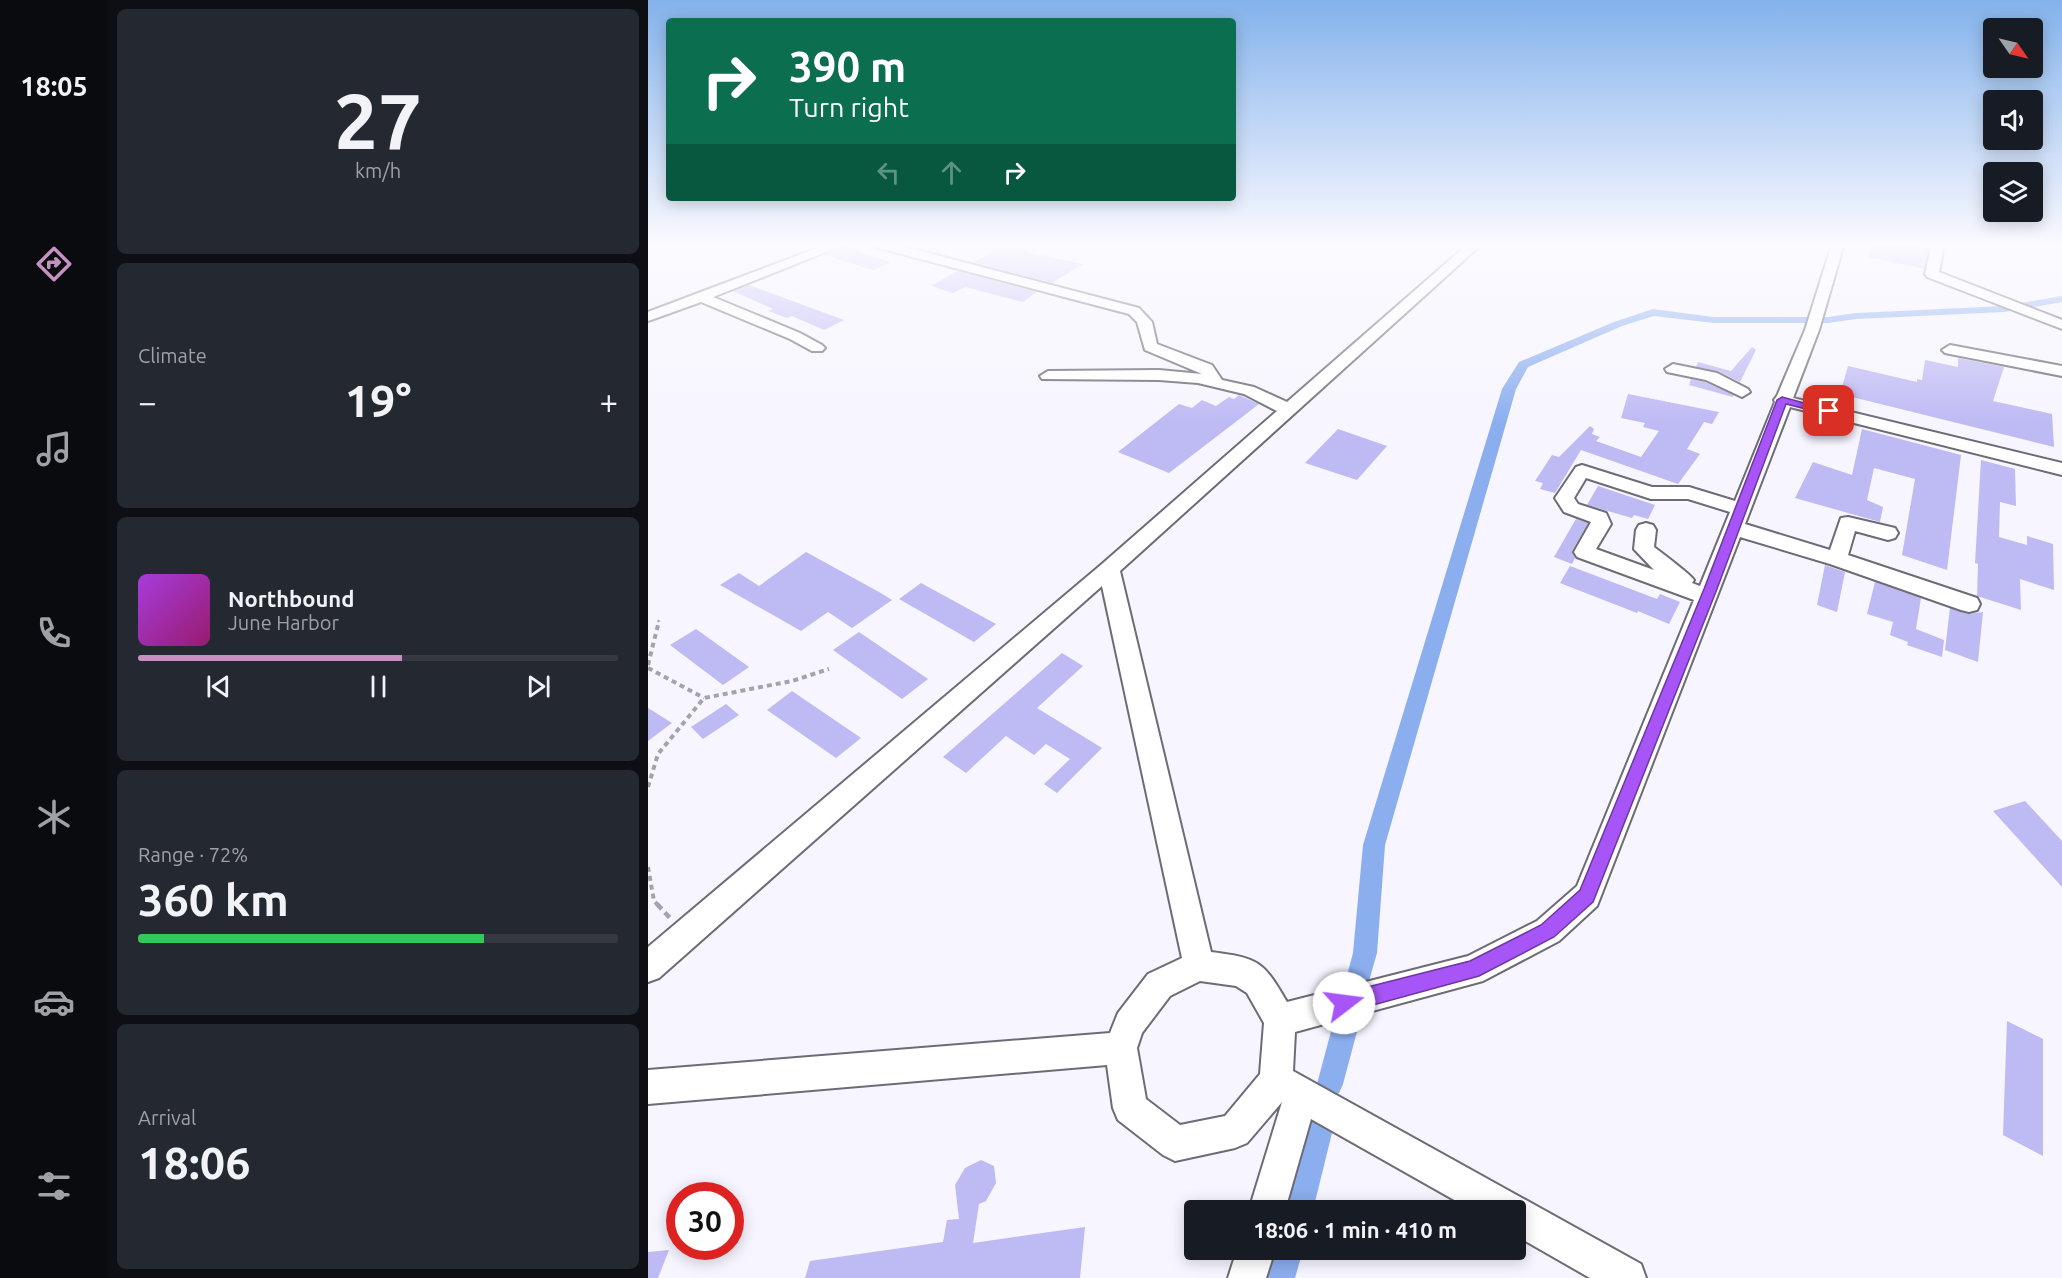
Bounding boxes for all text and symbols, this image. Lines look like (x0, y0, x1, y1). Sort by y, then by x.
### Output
north arrow (1983, 18, 2043, 78)
map controls (1983, 18, 2043, 222)
icon: right (690, 42, 768, 120)
text: 390 m (789, 43, 906, 90)
text: 18:05 (20, 71, 88, 101)
text: 27 (334, 76, 422, 164)
button: sound (1983, 90, 2043, 150)
text: Turn right (789, 92, 909, 122)
icon: left (872, 156, 905, 189)
icon: ahead (935, 156, 968, 189)
icon: right (998, 156, 1031, 189)
text: km/h (355, 159, 401, 182)
button: layers (1983, 162, 2043, 222)
icon: directions (33, 243, 75, 285)
text: Climate (138, 344, 207, 367)
text: 19° (345, 375, 411, 426)
text: − (138, 383, 157, 420)
text: + (599, 383, 618, 420)
pin (1803, 385, 1854, 436)
icon: arrive (1812, 394, 1845, 427)
icon: music (33, 428, 75, 470)
text: Northbound (228, 586, 354, 611)
text: June Harbor (228, 611, 339, 634)
icon: phone (33, 612, 75, 654)
icon: previous (202, 670, 235, 703)
icon: pause (362, 670, 395, 703)
icon: next (522, 670, 555, 703)
icon: climate (33, 796, 75, 838)
text: Range · 72% (138, 843, 248, 866)
text: 360 km (138, 874, 289, 925)
position arrow (1312, 971, 1376, 1035)
icon: car (33, 981, 75, 1023)
text: Arrival (138, 1106, 196, 1129)
text: 18:06 (138, 1137, 251, 1188)
icon: filters (33, 1165, 75, 1207)
speed limit sign: 30 (666, 1182, 744, 1260)
text: 18:06 · 1 min · 410 m (1253, 1217, 1457, 1242)

